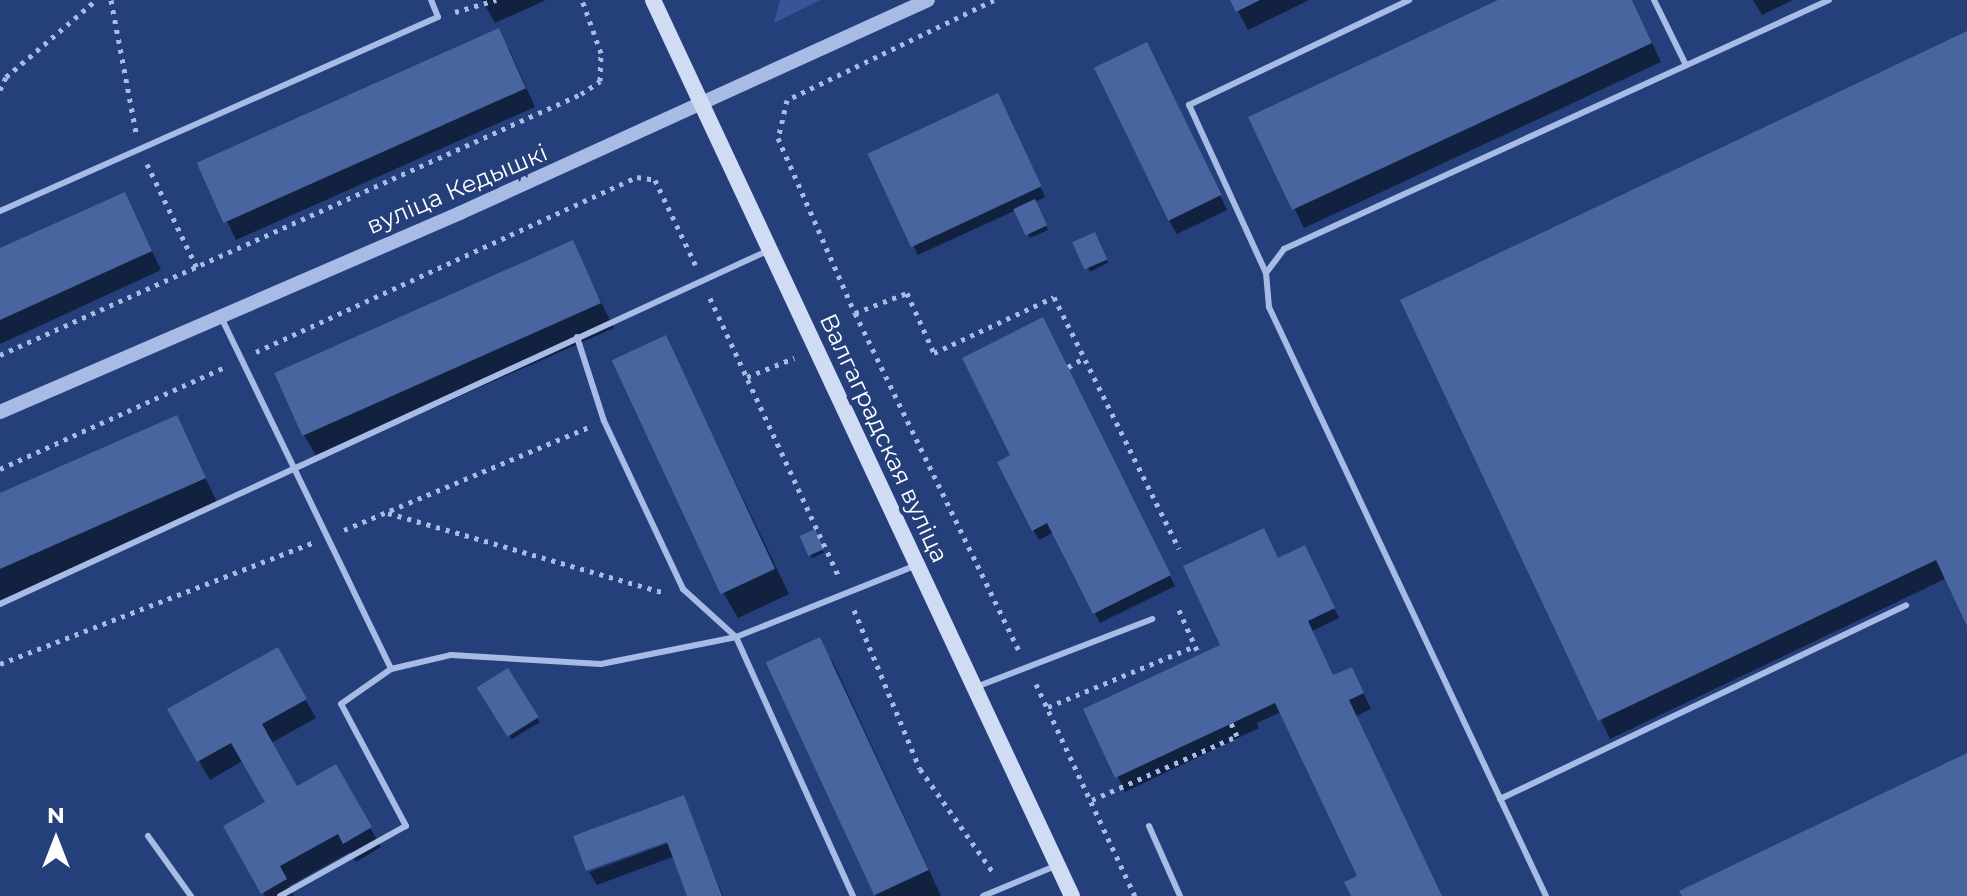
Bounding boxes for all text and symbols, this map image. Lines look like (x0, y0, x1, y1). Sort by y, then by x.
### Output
street label: вуліца Кедышкі (362, 138, 552, 240)
street label: Валгаградская вуліца (814, 309, 954, 567)
north arrow (16, 800, 96, 880)
text: N (47, 802, 65, 829)

